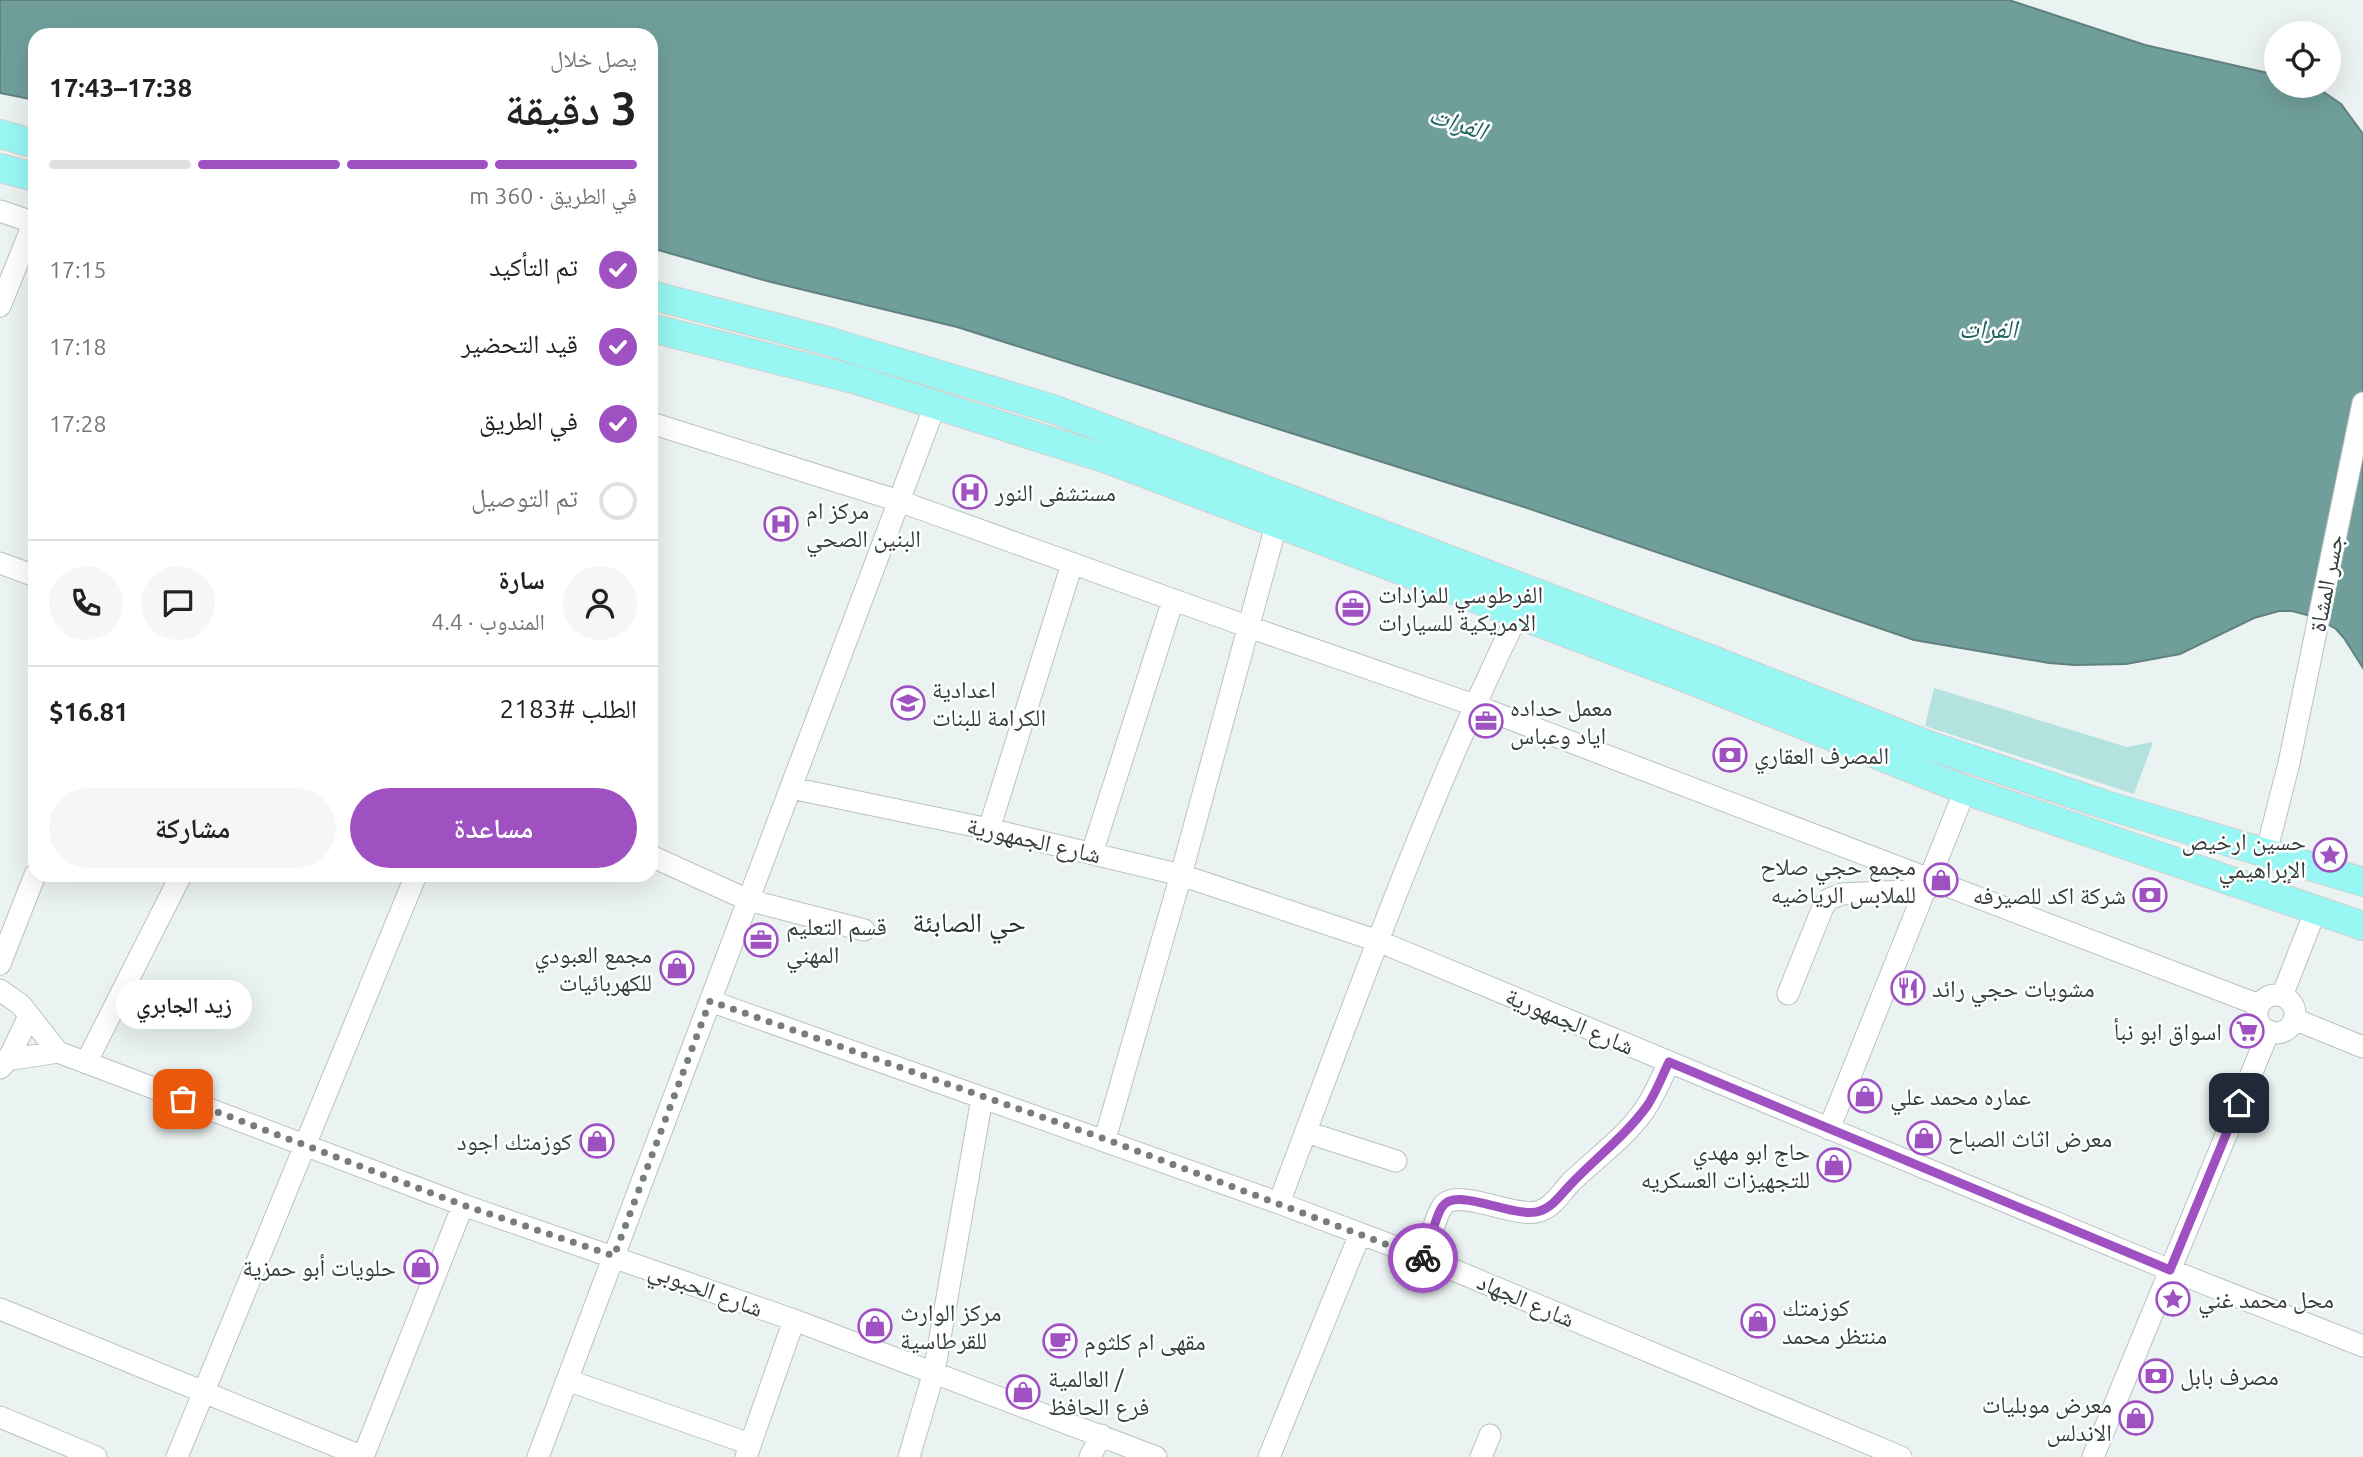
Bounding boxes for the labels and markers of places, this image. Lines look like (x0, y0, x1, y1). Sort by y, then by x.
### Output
hospital icon: مستشفى النور (951, 473, 989, 511)
place label: مستشفى النور (994, 479, 1116, 507)
place label: مركز ام البنين الصحي (806, 497, 921, 558)
hospital icon: مركز ام البنين الصحي (762, 505, 800, 543)
place label: الفرطوسي للمزادات الامريكية للسيارات (1378, 581, 1543, 636)
office icon: الفرطوسي للمزادات الامريكية للسيارات (1334, 589, 1372, 627)
place label: اعدادية الكرامة للبنات (932, 676, 1046, 731)
school or university icon: اعدادية الكرامة للبنات (889, 684, 927, 722)
place label: معمل حداده اياد وعباس (1510, 694, 1613, 750)
office icon: معمل حداده اياد وعباس (1467, 702, 1505, 740)
bank icon: المصرف العقاري (1711, 736, 1749, 774)
place label: المصرف العقاري (1754, 742, 1889, 775)
place label: حسين ارخيص الإبراهيمي (2181, 828, 2306, 889)
place icon: حسين ارخيص الإبراهيمي (2311, 836, 2349, 874)
place label: مجمع حجي صلاح للملابس الرياضيه (1760, 853, 1916, 909)
shop icon: مجمع حجي صلاح للملابس الرياضيه (1922, 861, 1960, 899)
bank icon: شركة اكد للصيرفه (2131, 876, 2169, 914)
place label: شركة اكد للصيرفه (1973, 882, 2126, 909)
place label: قسم التعليم المهني (786, 913, 887, 974)
office icon: قسم التعليم المهني (742, 921, 780, 959)
place label: مجمع العبودي للكهربائيات (534, 941, 652, 996)
shop icon: مجمع العبودي للكهربائيات (658, 949, 696, 987)
restaurant icon: مشويات حجي رائد (1889, 969, 1927, 1007)
place label: مشويات حجي رائد (1932, 975, 2095, 1008)
callout: زيد الجابري (115, 980, 251, 1029)
supermarket icon: اسواق ابو نبأ (2228, 1012, 2266, 1050)
place label: اسواق ابو نبأ (2114, 1018, 2222, 1046)
pin (153, 1069, 213, 1129)
pin (2209, 1073, 2269, 1133)
shop icon: عماره محمد علي (1846, 1077, 1884, 1115)
place label: عماره محمد علي (1890, 1083, 2031, 1116)
shop icon: معرض اثاث الصباح (1905, 1119, 1943, 1157)
shop icon: كوزمتك اجود (578, 1122, 616, 1160)
place label: معرض اثاث الصباح (1948, 1125, 2112, 1154)
place label: كوزمتك اجود (457, 1128, 572, 1155)
place label: حاج ابو مهدي للتجهيزات العسكريه (1641, 1138, 1810, 1193)
shop icon: حاج ابو مهدي للتجهيزات العسكريه (1815, 1146, 1853, 1184)
shop icon: حلويات أبو حمزية (402, 1248, 440, 1286)
place label: حلويات أبو حمزية (242, 1254, 396, 1281)
place icon: محل محمد غني (2154, 1280, 2192, 1318)
place label: محل محمد غني (2198, 1286, 2334, 1319)
place label: كوزمتك منتظر محمد (1782, 1294, 1887, 1349)
place label: مركز الوارث للقرطاسية (900, 1299, 1001, 1354)
shop icon: كوزمتك منتظر محمد (1739, 1302, 1777, 1340)
shop icon: مركز الوارث للقرطاسية (856, 1307, 894, 1345)
cafe icon: مقهى ام كلثوم (1041, 1322, 1079, 1360)
place label: مقهى ام كلثوم (1084, 1328, 1206, 1358)
bank icon: مصرف بابل (2137, 1357, 2175, 1395)
place label: مصرف بابل (2180, 1363, 2279, 1391)
place label: العالمية / فرع الحافظ (1048, 1365, 1149, 1422)
shop icon: العالمية / فرع الحافظ (1004, 1373, 1042, 1411)
place label: معرض موبليات الاندلس (1982, 1391, 2112, 1447)
shop icon: معرض موبليات الاندلس (2117, 1399, 2155, 1437)

